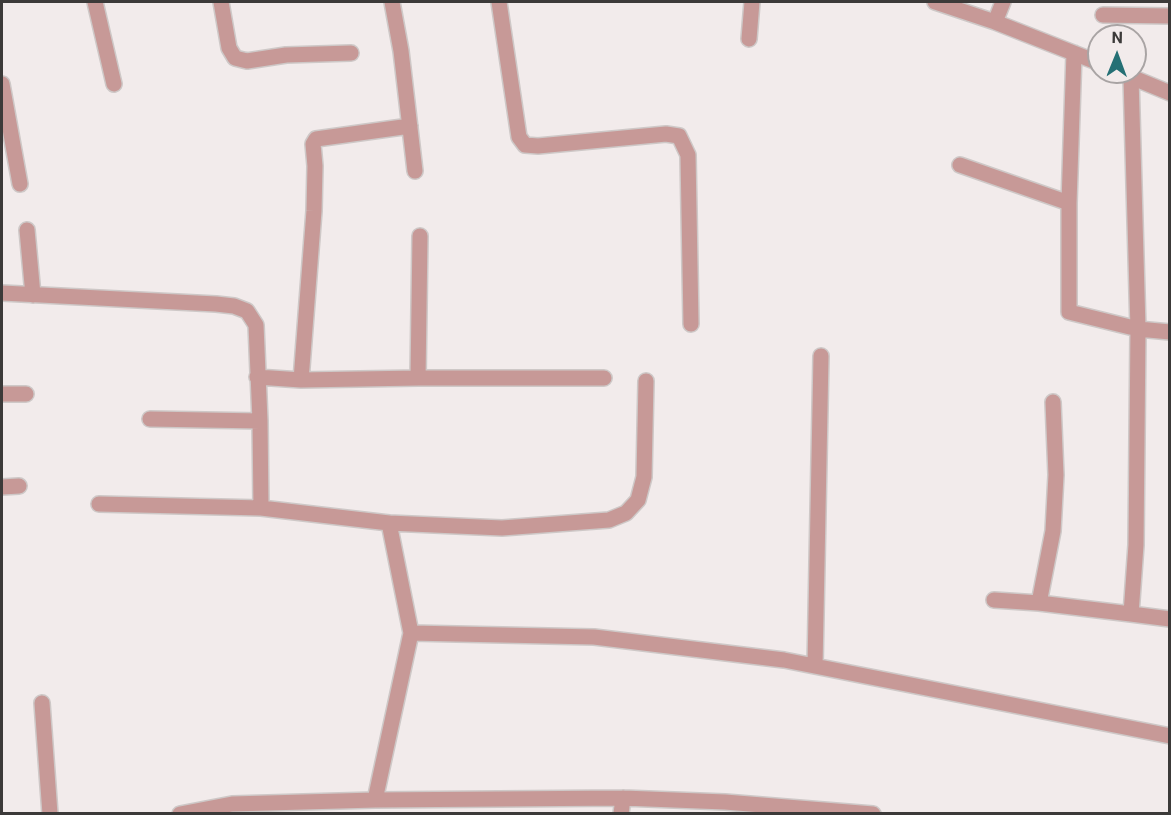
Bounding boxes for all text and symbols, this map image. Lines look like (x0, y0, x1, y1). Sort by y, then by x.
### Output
north arrow (1087, 24, 1147, 84)
text: N (1111, 28, 1123, 47)

